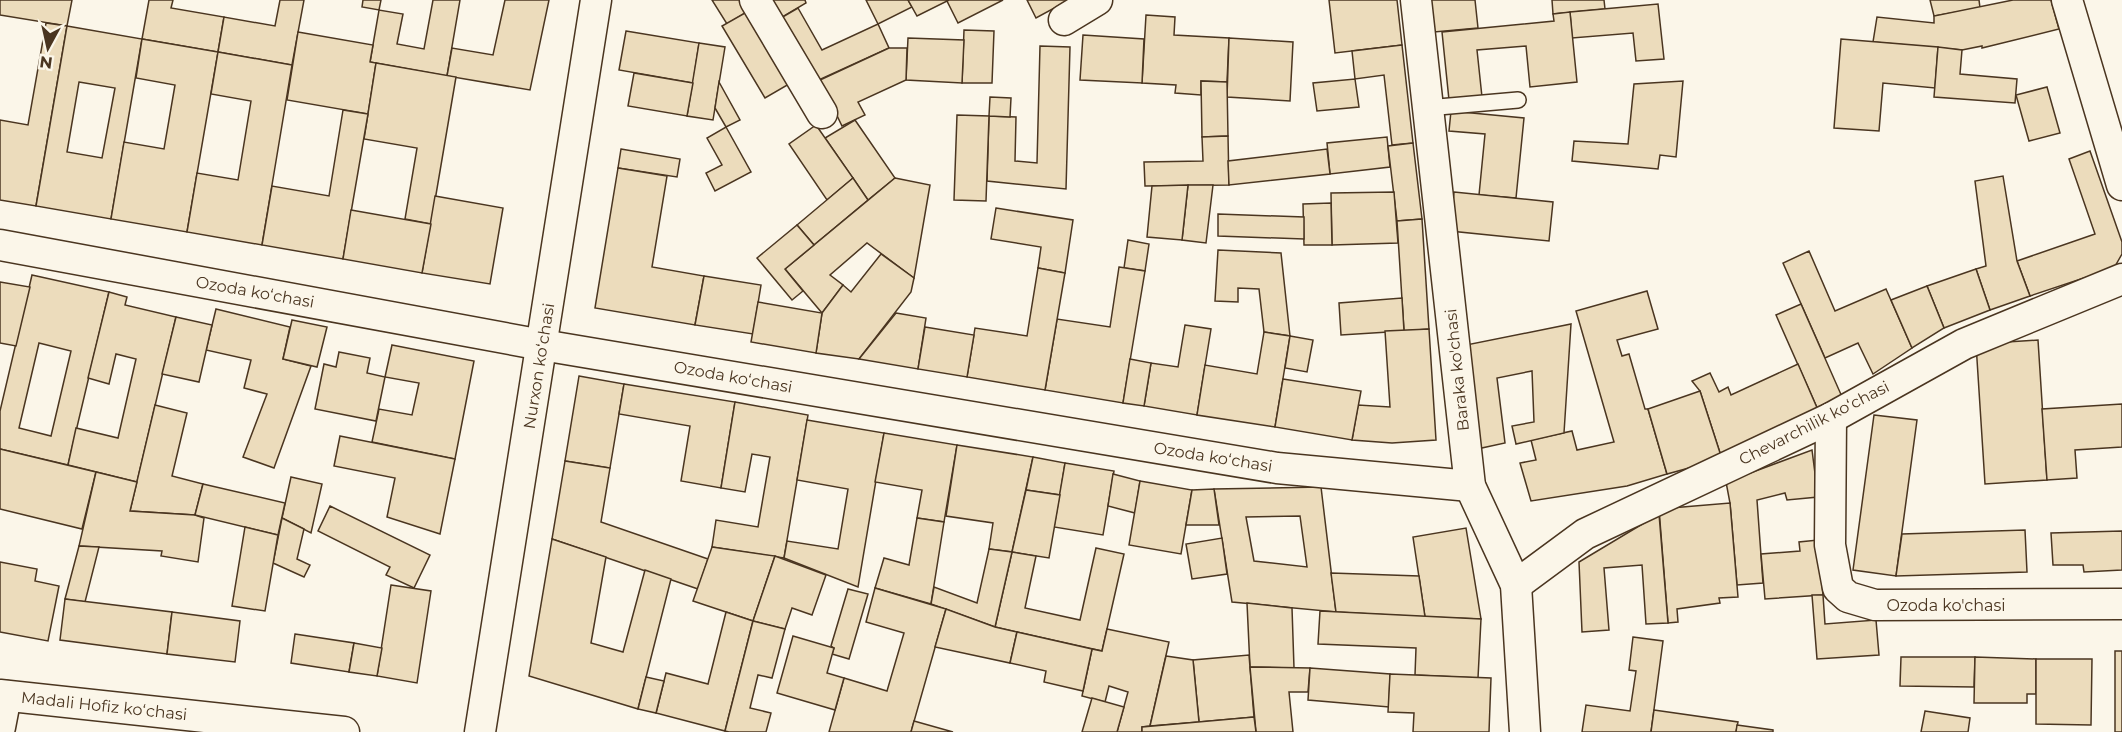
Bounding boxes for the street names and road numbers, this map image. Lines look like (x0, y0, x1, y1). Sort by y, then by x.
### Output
street label: Ozoda koʻchasi (194, 272, 316, 312)
street label: Nurxon koʻchasi (520, 302, 558, 430)
street label: Baraka ko'chasi (1441, 308, 1473, 432)
street label: Ozoda koʻchasi (672, 357, 794, 397)
street label: Chevarchilik koʻchasi (1736, 377, 1892, 469)
street label: Ozoda koʻchasi (1152, 438, 1274, 476)
street label: Ozoda ko'chasi (1886, 596, 2006, 615)
street label: Madali Hofiz koʻchasi (20, 688, 188, 724)

